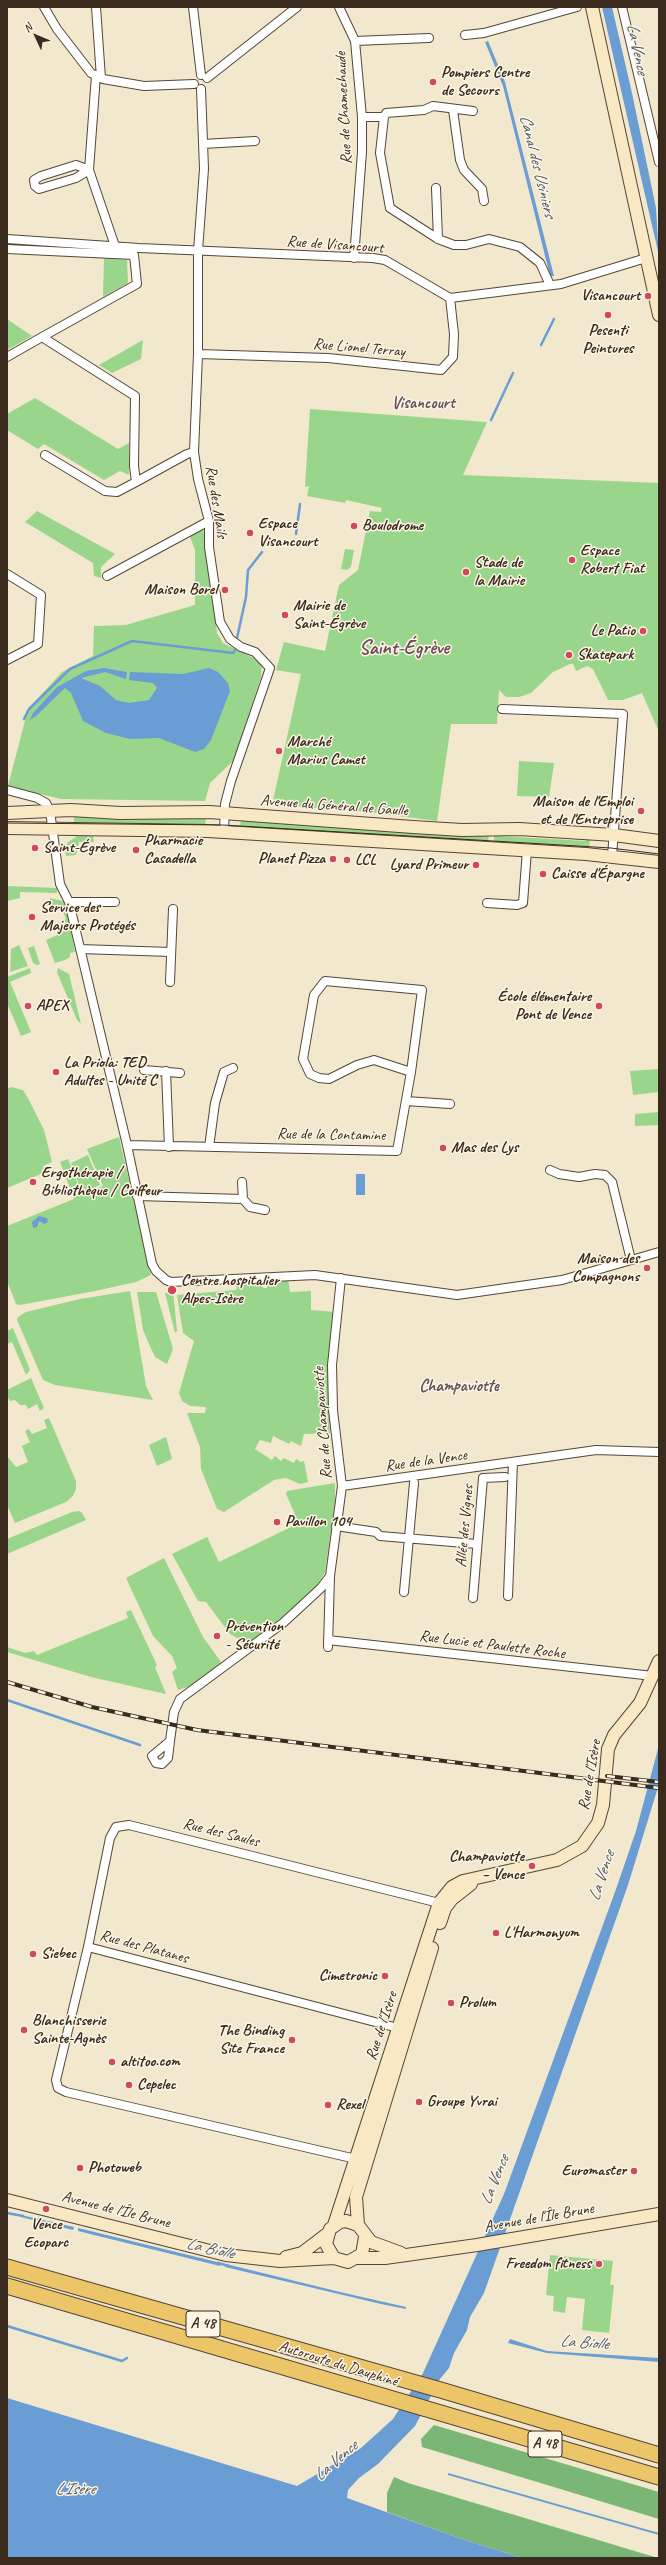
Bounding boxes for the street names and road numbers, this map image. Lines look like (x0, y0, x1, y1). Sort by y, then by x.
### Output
street label: Rue de Chamechaude (331, 51, 357, 165)
street label: Rue de Visancourt (286, 232, 384, 258)
street label: Rue Lionel Terray (312, 334, 406, 362)
street label: Rue des Mails (201, 464, 231, 540)
street label: Avenue du Général de Gaulle (260, 791, 408, 821)
street label: Rue de la Contamine (277, 1124, 385, 1146)
street label: Rue de Champaviotte (310, 1366, 336, 1480)
street label: Rue de la Vence (384, 1446, 468, 1476)
street label: Allée des Vignes (452, 1484, 478, 1568)
street label: Rue Lucie et Paulette Roche (418, 1627, 566, 1663)
street label: Rue de l'Isère (574, 1738, 606, 1812)
street label: Rue des Saules (181, 1814, 261, 1852)
street label: Rue des Platanes (98, 1926, 190, 1968)
street label: Rue de l'Isère (362, 1989, 402, 2063)
street label: Avenue de l'Île Brune (60, 2187, 172, 2233)
street label: Avenue de l'Île Brune (483, 2199, 595, 2237)
road number: A 48 (186, 2311, 220, 2337)
street label: Autoroute du Dauphiné (276, 2337, 400, 2391)
road number: A 48 (528, 2431, 562, 2457)

